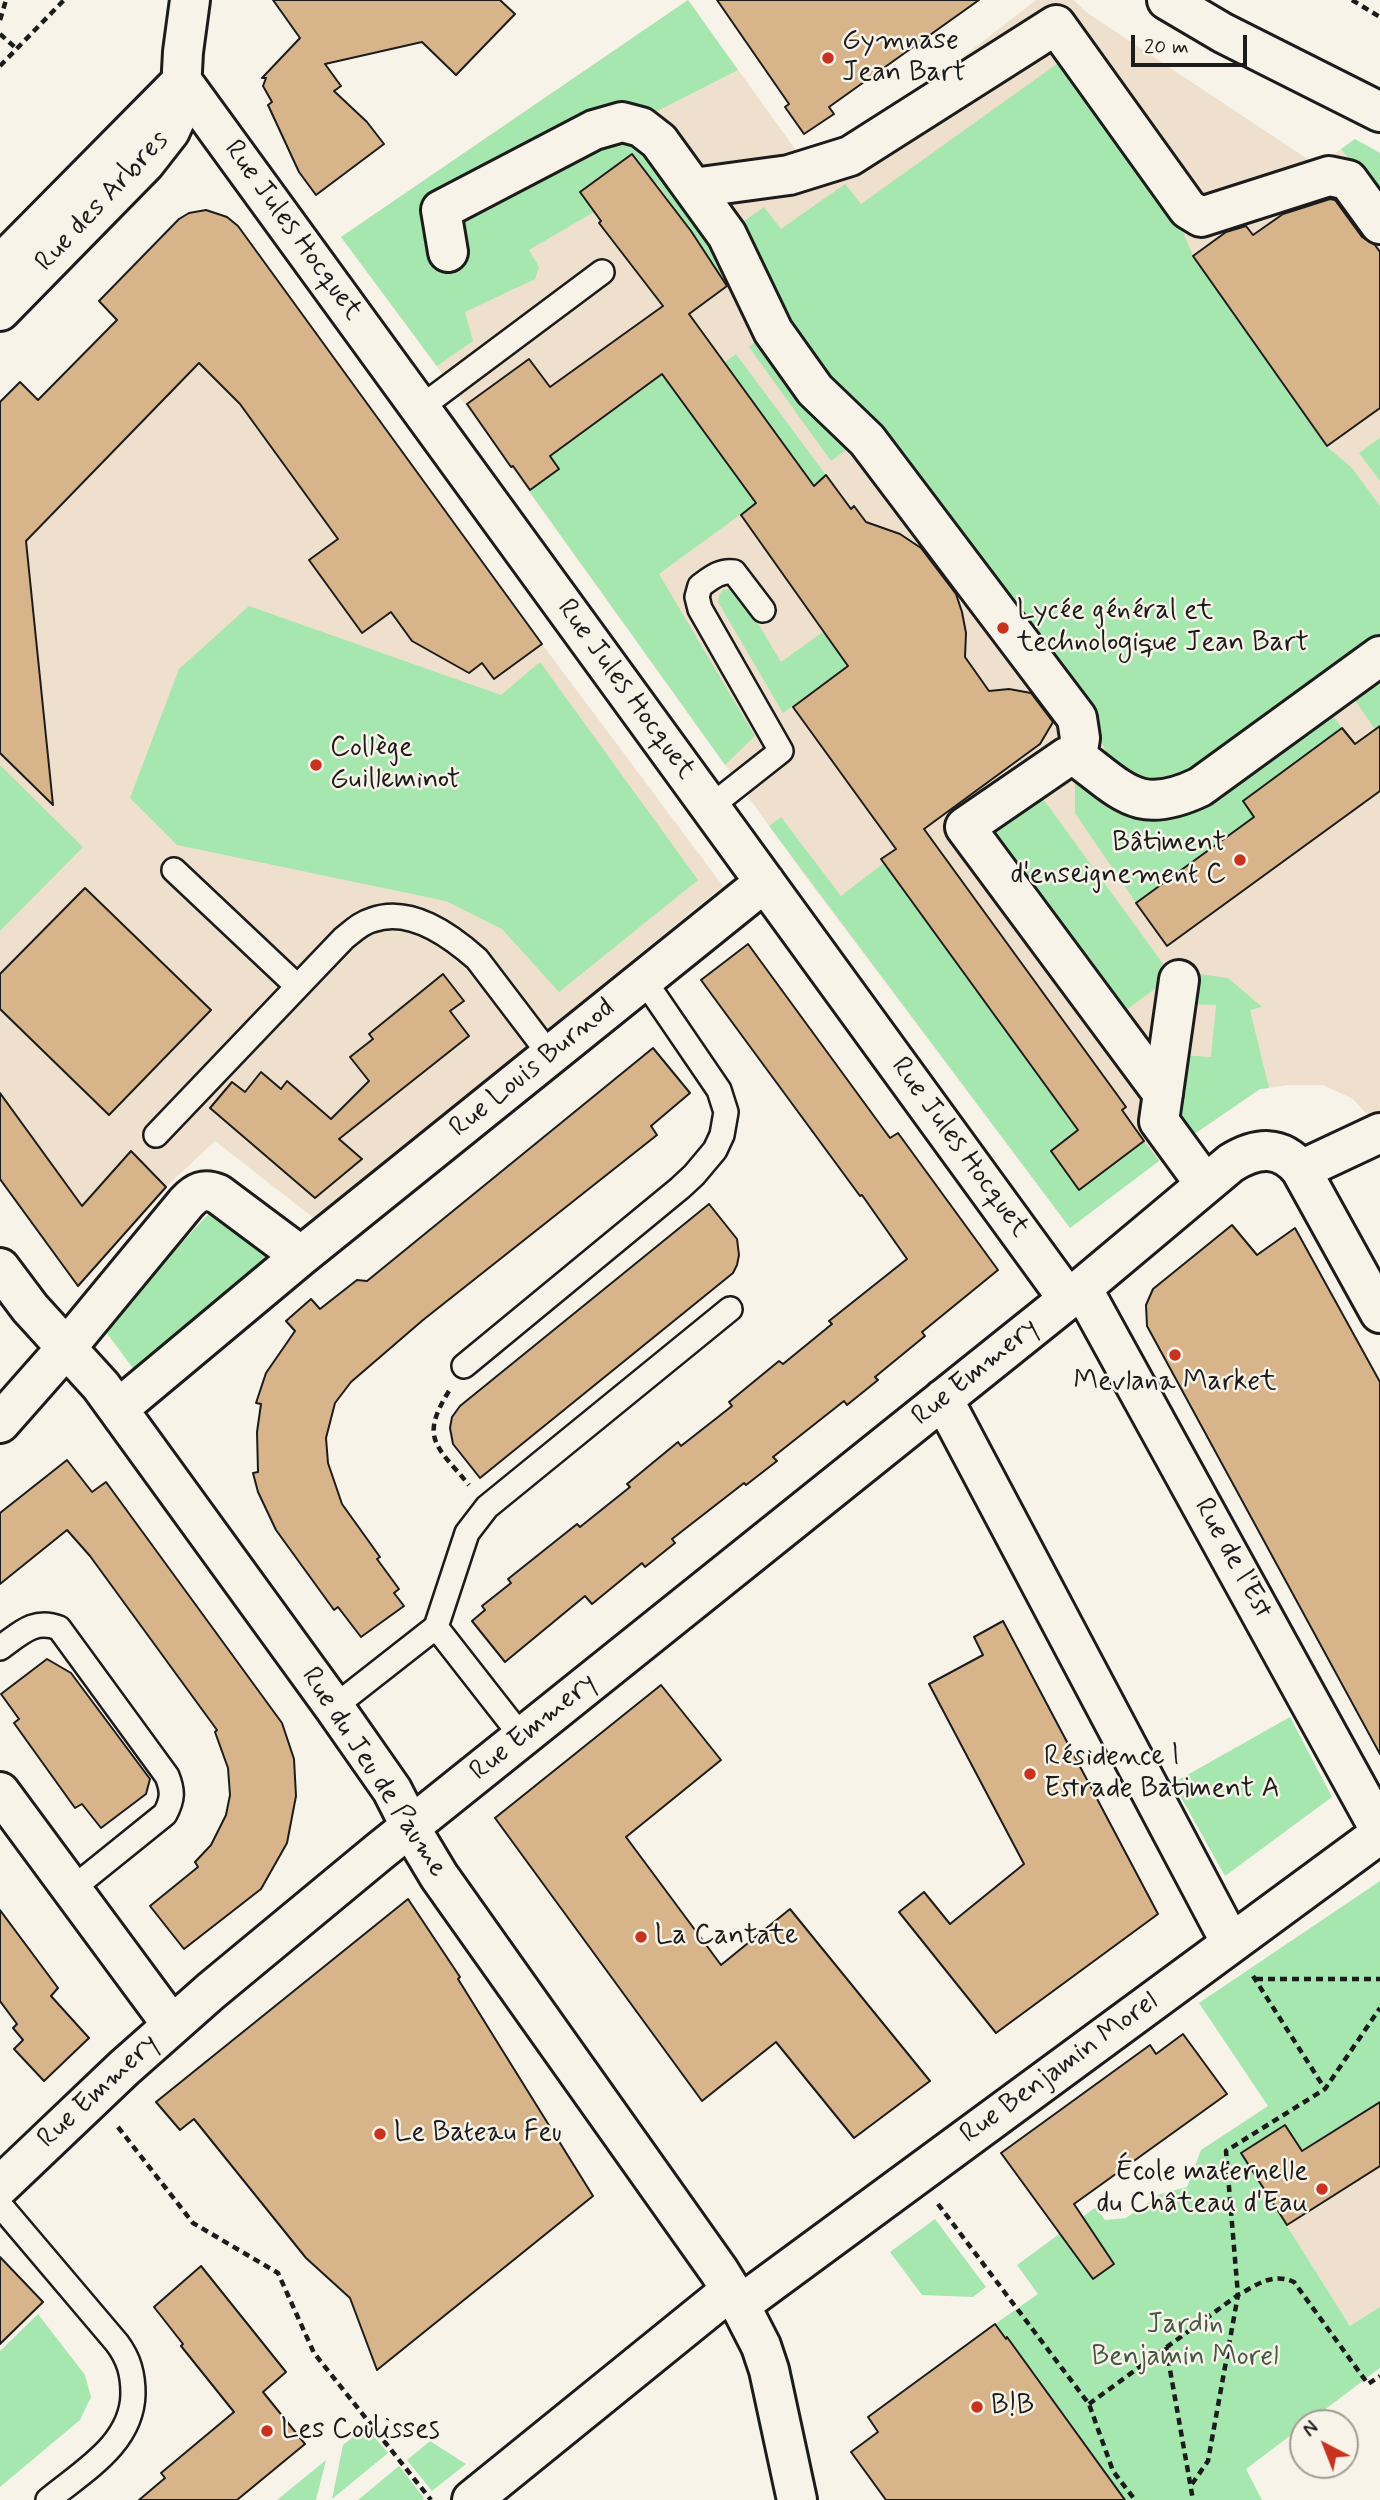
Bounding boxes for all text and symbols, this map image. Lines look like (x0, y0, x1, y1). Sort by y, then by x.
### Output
scale bar (1135, 21, 1250, 65)
place label: Gymnase Jean Bart (842, 25, 966, 91)
text: 20 m (1144, 33, 1189, 61)
marker: Gymnase Jean Bart (820, 50, 836, 66)
street label: Rue des Arbres (29, 125, 177, 279)
street label: Rue Jules Hocquet (215, 134, 369, 328)
street label: Rue Jules Hocquet (548, 593, 702, 787)
place label: Lycée général et technologique Jean Bart (1017, 595, 1309, 661)
marker: Lycée général et technologique Jean Bart (995, 620, 1011, 636)
place label: Collège Guilleminot (330, 732, 460, 798)
marker: Collège Guilleminot (308, 757, 324, 773)
place label: Bâtiment d'enseignement C (1011, 827, 1226, 893)
marker: Bâtiment d'enseignement C (1232, 852, 1248, 868)
street label: Rue Louis Burnod (444, 992, 622, 1146)
street label: Rue Jules Hocquet (882, 1051, 1036, 1245)
street label: Rue Emmery (906, 1312, 1046, 1434)
marker: Mevlana Market (1167, 1347, 1183, 1363)
place label: Mevlana Market (1073, 1366, 1277, 1400)
street label: Rue de l'Est (1185, 1493, 1279, 1625)
street label: Rue du Jeu de Paume (293, 1662, 453, 1884)
street label: Rue Emmery (464, 1667, 604, 1789)
place label: Résidence l Estrade Batiment A (1044, 1741, 1280, 1807)
marker: Résidence l Estrade Batiment A (1022, 1766, 1038, 1782)
place label: La Cantate (655, 1920, 798, 1954)
marker: La Cantate (633, 1929, 649, 1945)
street label: Rue Benjamin Morel (955, 1986, 1165, 2152)
street label: Rue Emmery (32, 2028, 166, 2156)
place label: Le Bateau Feu (394, 2117, 562, 2151)
marker: Le Bateau Feu (372, 2126, 388, 2142)
place label: École maternelle du Château d'Eau (1097, 2156, 1308, 2222)
marker: École maternelle du Château d'Eau (1314, 2181, 1330, 2197)
park label: Jardin Benjamin Morel (1091, 2309, 1279, 2375)
place label: B!B (991, 2390, 1034, 2424)
marker: B!B (969, 2399, 985, 2415)
north arrow (1289, 2409, 1359, 2479)
place label: Les Coulisses (281, 2414, 440, 2448)
text: N (1298, 2416, 1324, 2443)
marker: Les Coulisses (259, 2423, 275, 2439)

